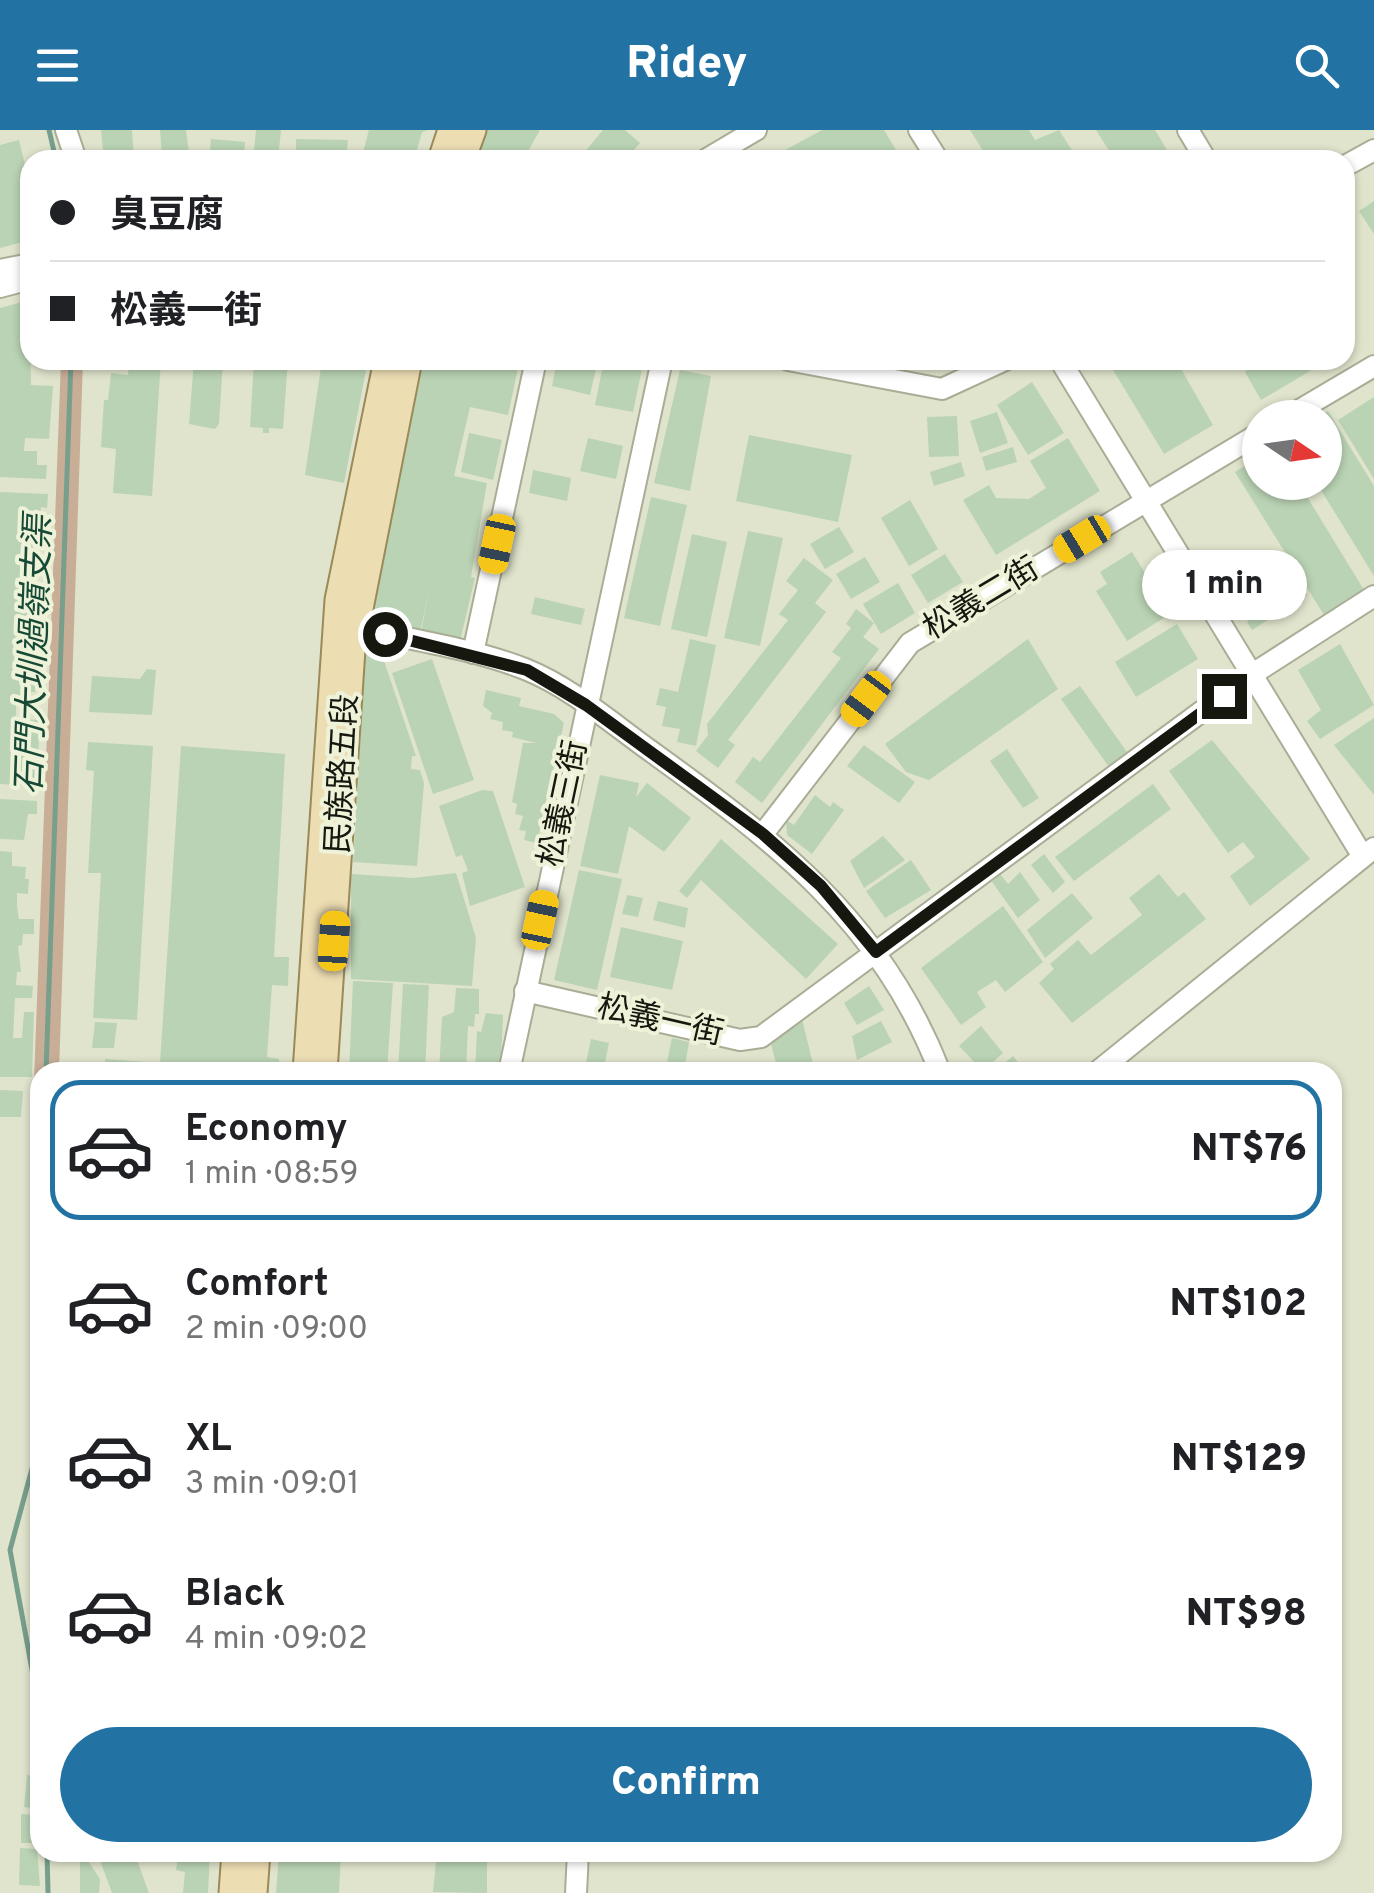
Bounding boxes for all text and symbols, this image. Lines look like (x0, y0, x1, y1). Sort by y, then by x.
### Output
text: Ridey (626, 37, 748, 94)
icon: menu (30, 38, 85, 93)
icon: search (1289, 38, 1344, 93)
text: 臭豆腐 (110, 193, 224, 242)
text: 松義一街 (110, 289, 262, 338)
north arrow (1242, 400, 1342, 500)
map controls (1242, 400, 1342, 500)
water label: 石門大圳過嶺支渠 (9, 509, 63, 796)
car (1049, 511, 1115, 567)
car (476, 512, 518, 576)
street label: 松義二街 (917, 550, 1047, 650)
callout: 1 min (1142, 551, 1306, 621)
text: 1 min (1185, 565, 1264, 605)
route start (363, 612, 408, 657)
car (836, 666, 896, 732)
route end (1202, 674, 1247, 719)
street label: 民族路五段 (320, 693, 368, 855)
street label: 松義三街 (532, 737, 598, 871)
car (519, 888, 561, 952)
car (317, 910, 351, 972)
street label: 松義一街 (593, 988, 727, 1056)
icon: car (65, 1105, 155, 1195)
text: Economy (185, 1106, 347, 1155)
text: NT$76 (1191, 1126, 1307, 1175)
text: 1 min · 08:59 (185, 1155, 359, 1195)
icon: car (65, 1260, 155, 1350)
text: Comfort (185, 1261, 329, 1310)
text: NT$102 (1169, 1281, 1307, 1330)
text: 2 min · 09:00 (185, 1310, 368, 1350)
icon: car (65, 1415, 155, 1505)
text: XL (185, 1416, 232, 1465)
text: NT$129 (1171, 1436, 1307, 1485)
text: 3 min · 09:01 (185, 1465, 359, 1505)
icon: car (65, 1570, 155, 1660)
text: Black (185, 1571, 285, 1620)
text: NT$98 (1186, 1591, 1307, 1640)
text: 4 min · 09:02 (185, 1620, 368, 1660)
button: Confirm (60, 1727, 1312, 1842)

